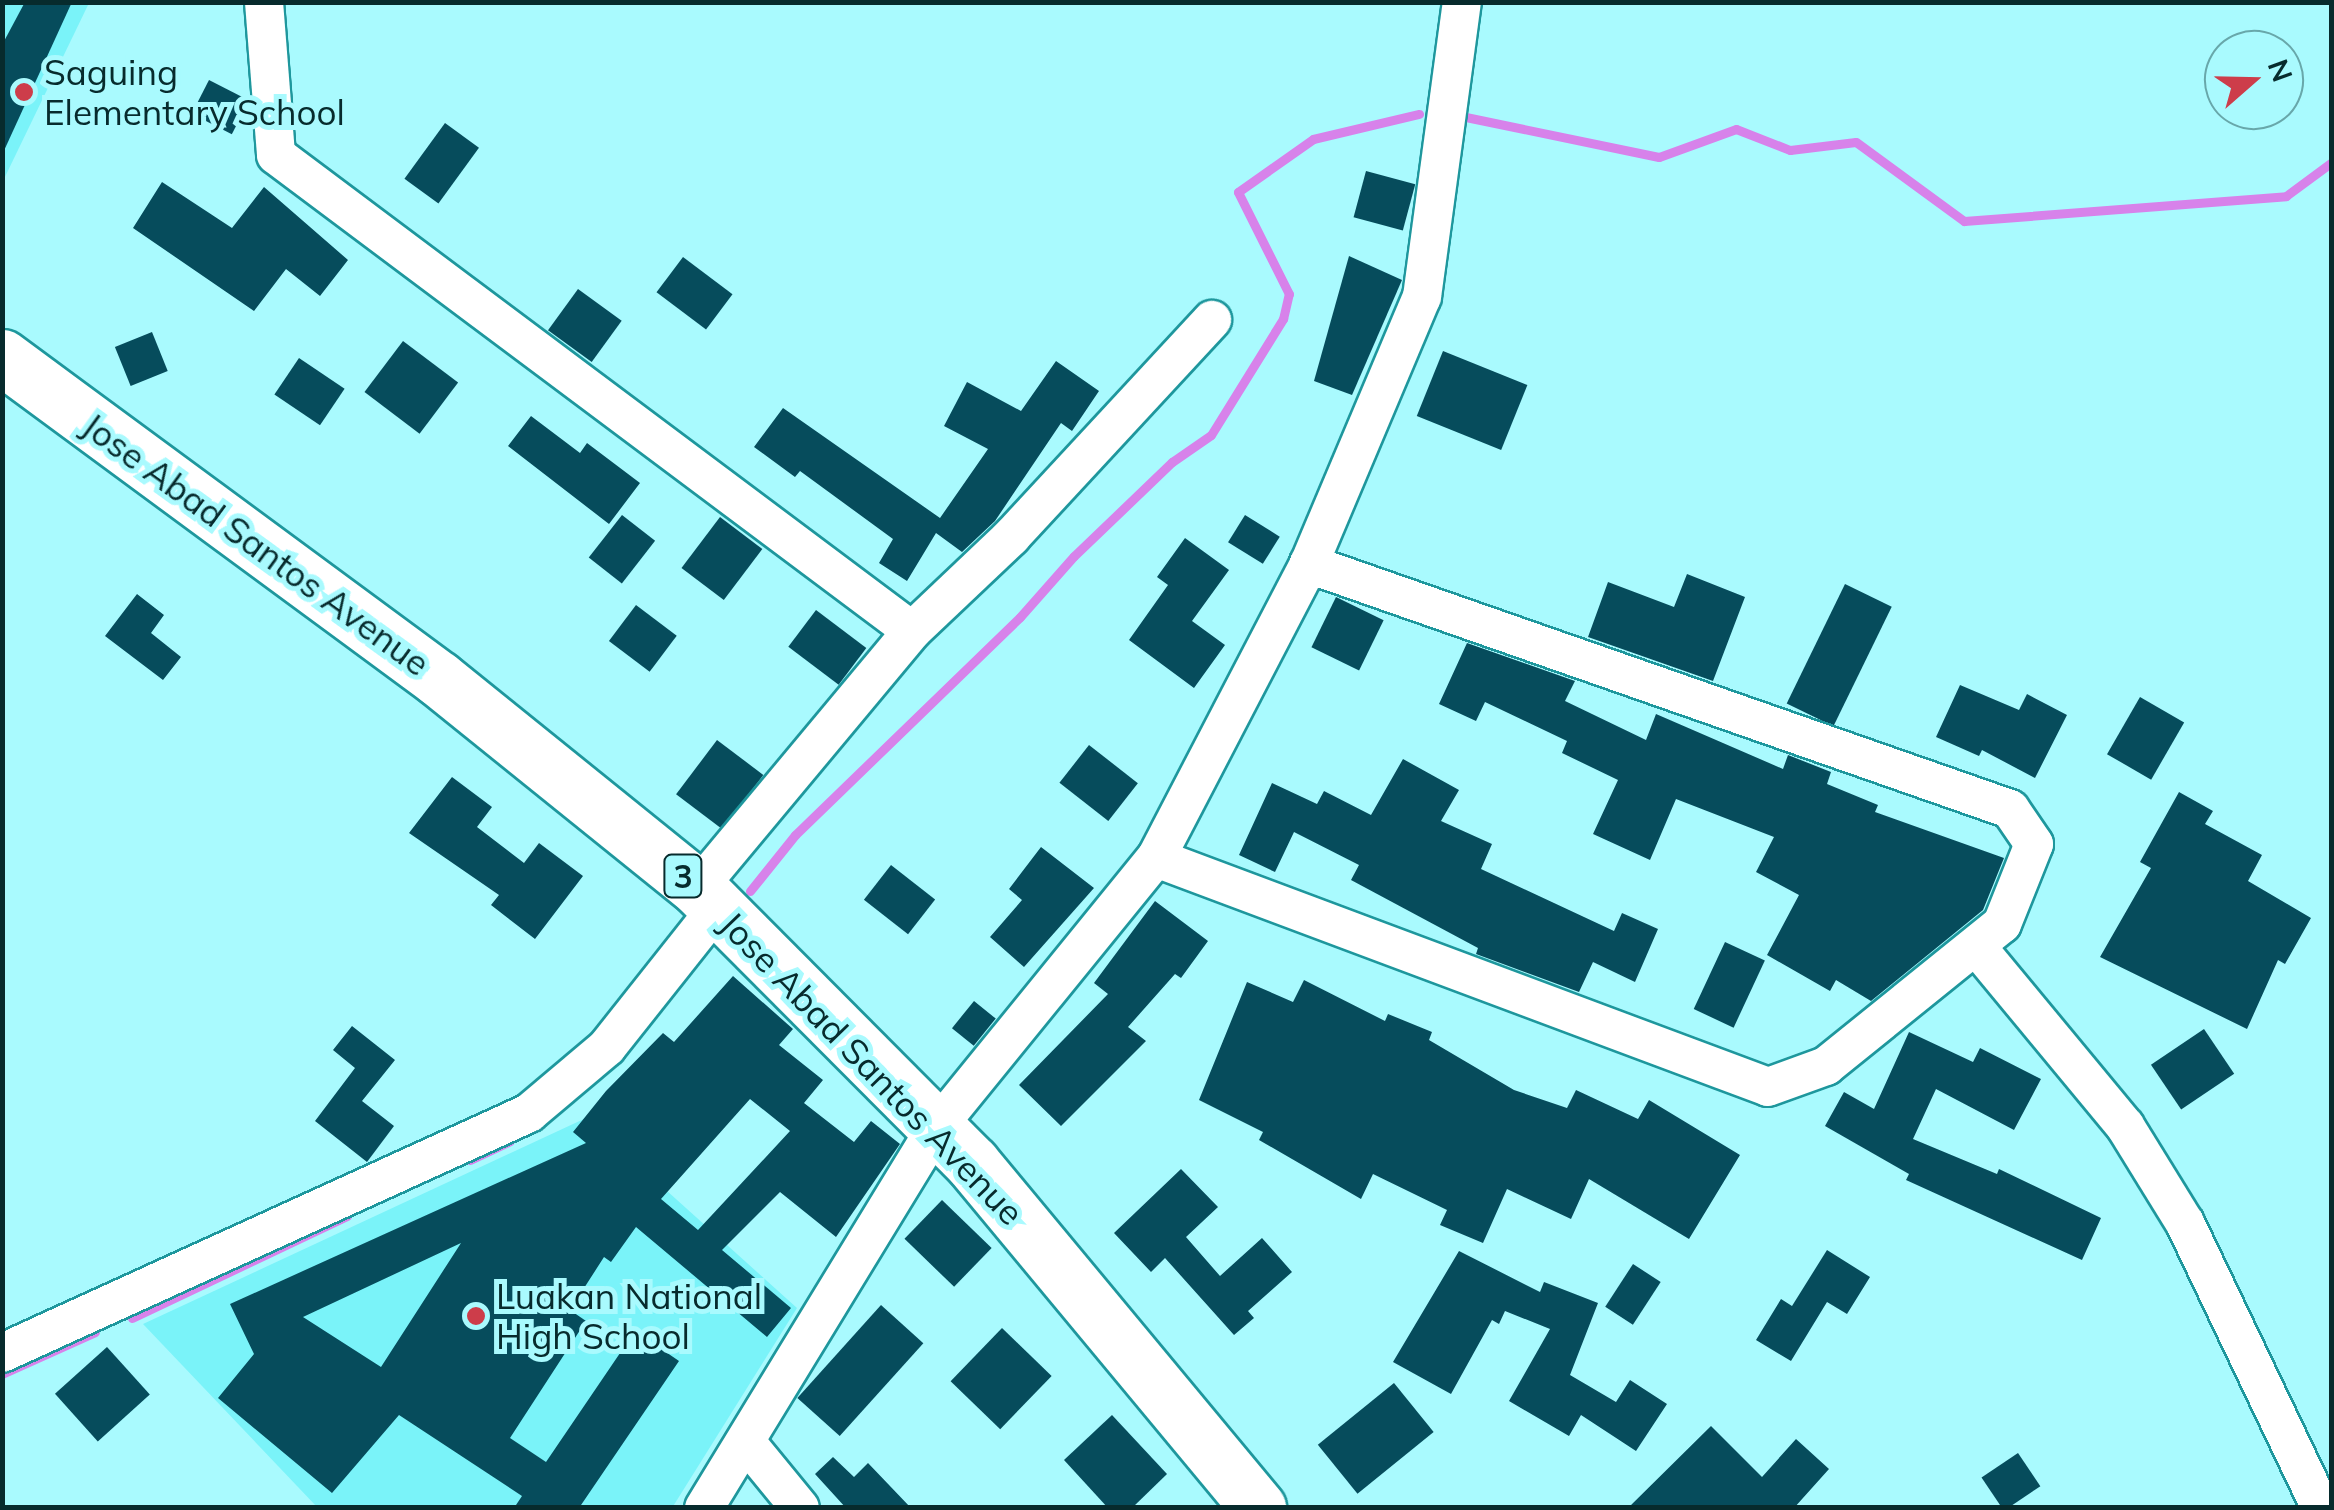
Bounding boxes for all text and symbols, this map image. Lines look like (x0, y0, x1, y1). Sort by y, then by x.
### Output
north arrow (2204, 30, 2304, 130)
place label: Saguing Elementary School (44, 51, 345, 133)
text: N (2261, 54, 2301, 86)
marker: Saguing Elementary School (13, 81, 35, 103)
street label: Jose Abad Santos Avenue (74, 404, 438, 684)
road number: 3 (663, 849, 703, 903)
street label: Jose Abad Santos Avenue (711, 903, 1033, 1233)
place label: Luakan National High School (496, 1275, 762, 1357)
marker: Luakan National High School (465, 1305, 487, 1327)

